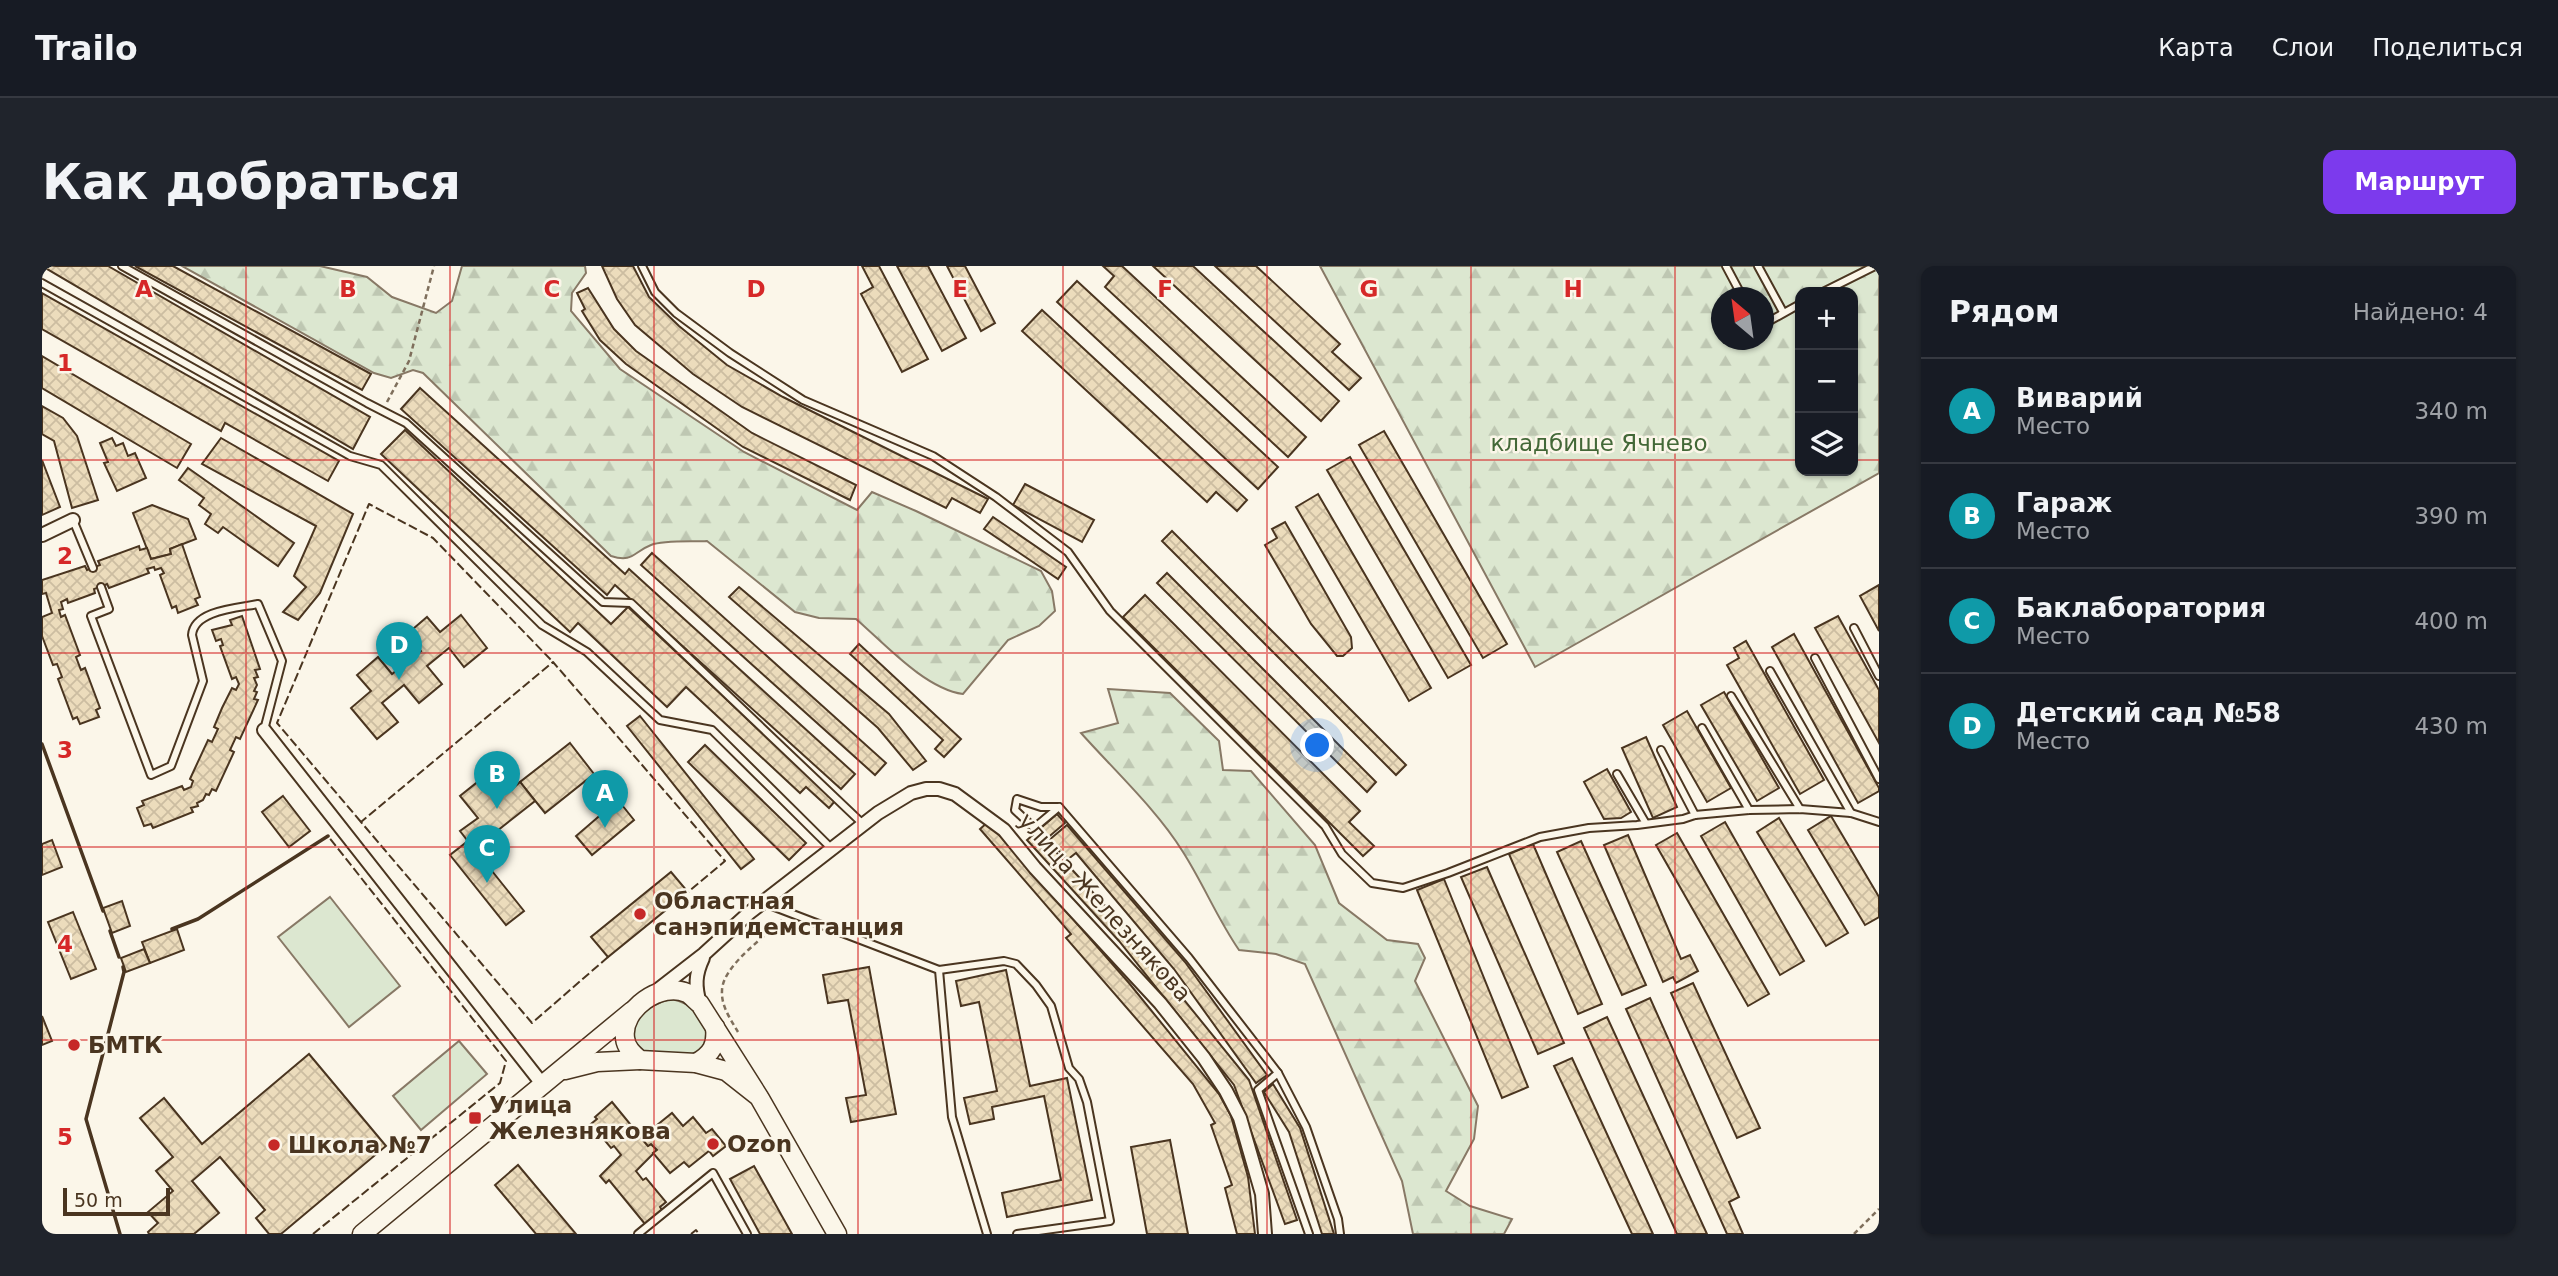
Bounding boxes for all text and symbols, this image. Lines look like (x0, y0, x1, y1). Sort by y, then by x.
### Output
text: Trailo (35, 29, 138, 68)
text: Карта (2158, 34, 2234, 62)
text: Слои (2272, 34, 2334, 62)
text: Поделиться (2372, 34, 2523, 62)
button: Маршрут (2323, 150, 2516, 214)
text: Как добраться (42, 154, 461, 211)
text: A (135, 276, 153, 302)
text: B (339, 276, 357, 302)
text: C (544, 276, 560, 302)
text: D (746, 276, 766, 302)
text: E (952, 276, 968, 302)
text: F (1157, 276, 1173, 302)
text: G (1360, 276, 1378, 302)
text: H (1563, 276, 1583, 302)
north arrow (1711, 287, 1774, 350)
map controls (1795, 287, 1858, 476)
button: + (1795, 287, 1858, 350)
text: Рядом (1949, 294, 2060, 329)
text: Найдено: 4 (2353, 299, 2488, 325)
text: 1 (57, 350, 73, 376)
button: − (1795, 350, 1858, 413)
text: Виварий (2016, 383, 2143, 413)
text: A (1963, 398, 1981, 424)
text: 340 m (2414, 398, 2488, 424)
button: layers (1795, 413, 1858, 476)
text: Место (2016, 413, 2090, 439)
park label: кладбище Ячнево (1490, 430, 1708, 456)
text: Гараж (2016, 488, 2112, 518)
text: B (1963, 503, 1981, 529)
text: 390 m (2414, 503, 2488, 529)
text: Место (2016, 518, 2090, 544)
text: 2 (57, 543, 73, 569)
text: Баклаборатория (2016, 593, 2266, 623)
text: C (1964, 608, 1980, 634)
text: 400 m (2414, 608, 2488, 634)
pin: D (376, 622, 422, 680)
text: Место (2016, 623, 2090, 649)
text: Детский сад №58 (2016, 698, 2281, 728)
text: D (1962, 713, 1982, 739)
text: 430 m (2414, 713, 2488, 739)
your location (1300, 728, 1334, 762)
text: Место (2016, 728, 2090, 754)
text: 3 (57, 737, 73, 763)
pin: B (474, 751, 520, 809)
pin: A (582, 770, 628, 828)
street label: улица Железнякова (1013, 807, 1197, 1007)
pin: C (464, 825, 510, 883)
place label: Областная санэпидемстанция (654, 888, 904, 940)
marker: Областная санэпидемстанция (632, 906, 648, 922)
text: 4 (57, 931, 73, 957)
place label: БМТК (88, 1032, 163, 1058)
marker: БМТК (66, 1037, 82, 1053)
place label: Улица Железнякова (489, 1092, 671, 1144)
marker: Улица Железнякова (467, 1110, 483, 1126)
text: 5 (57, 1124, 73, 1150)
place label: Ozon (727, 1131, 792, 1157)
place label: Школа №7 (288, 1132, 432, 1158)
marker: Ozon (705, 1136, 721, 1152)
marker: Школа №7 (266, 1137, 282, 1153)
scale bar (63, 1185, 170, 1217)
text: 50 m (74, 1189, 123, 1211)

